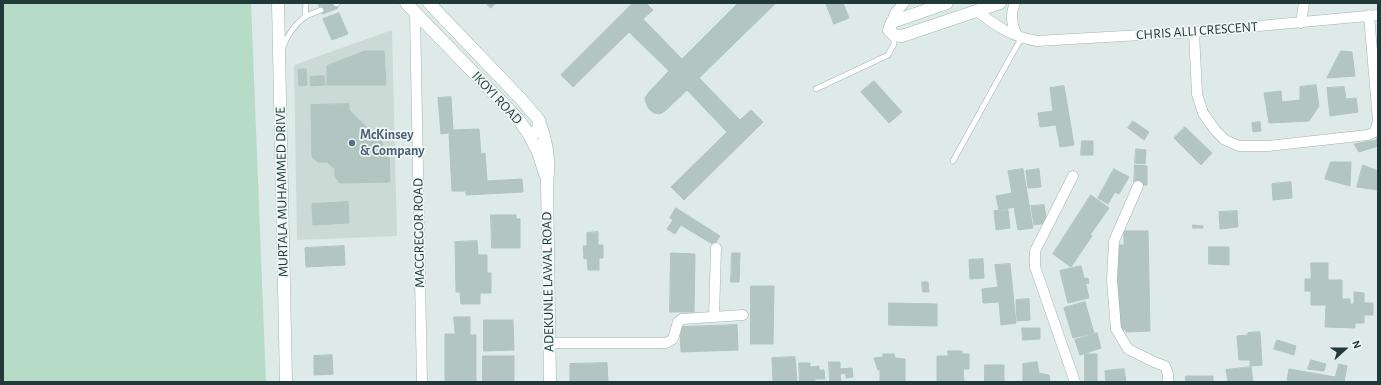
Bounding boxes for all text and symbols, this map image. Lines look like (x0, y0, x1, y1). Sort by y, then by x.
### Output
street label: CHRIS ALLI CRESCENT (1136, 18, 1258, 44)
street label: IKOYI ROAD (468, 68, 526, 128)
street label: MURTALA MUHAMMED DRIVE (272, 107, 292, 277)
place label: McKinsey & Company (360, 127, 425, 160)
marker: McKinsey & Company (347, 138, 357, 148)
street label: MACGREGOR ROAD (410, 178, 428, 288)
street label: ADEKUNLE LAWAL ROAD (538, 212, 558, 352)
north arrow (1325, 329, 1365, 369)
text: N (1350, 339, 1363, 350)

